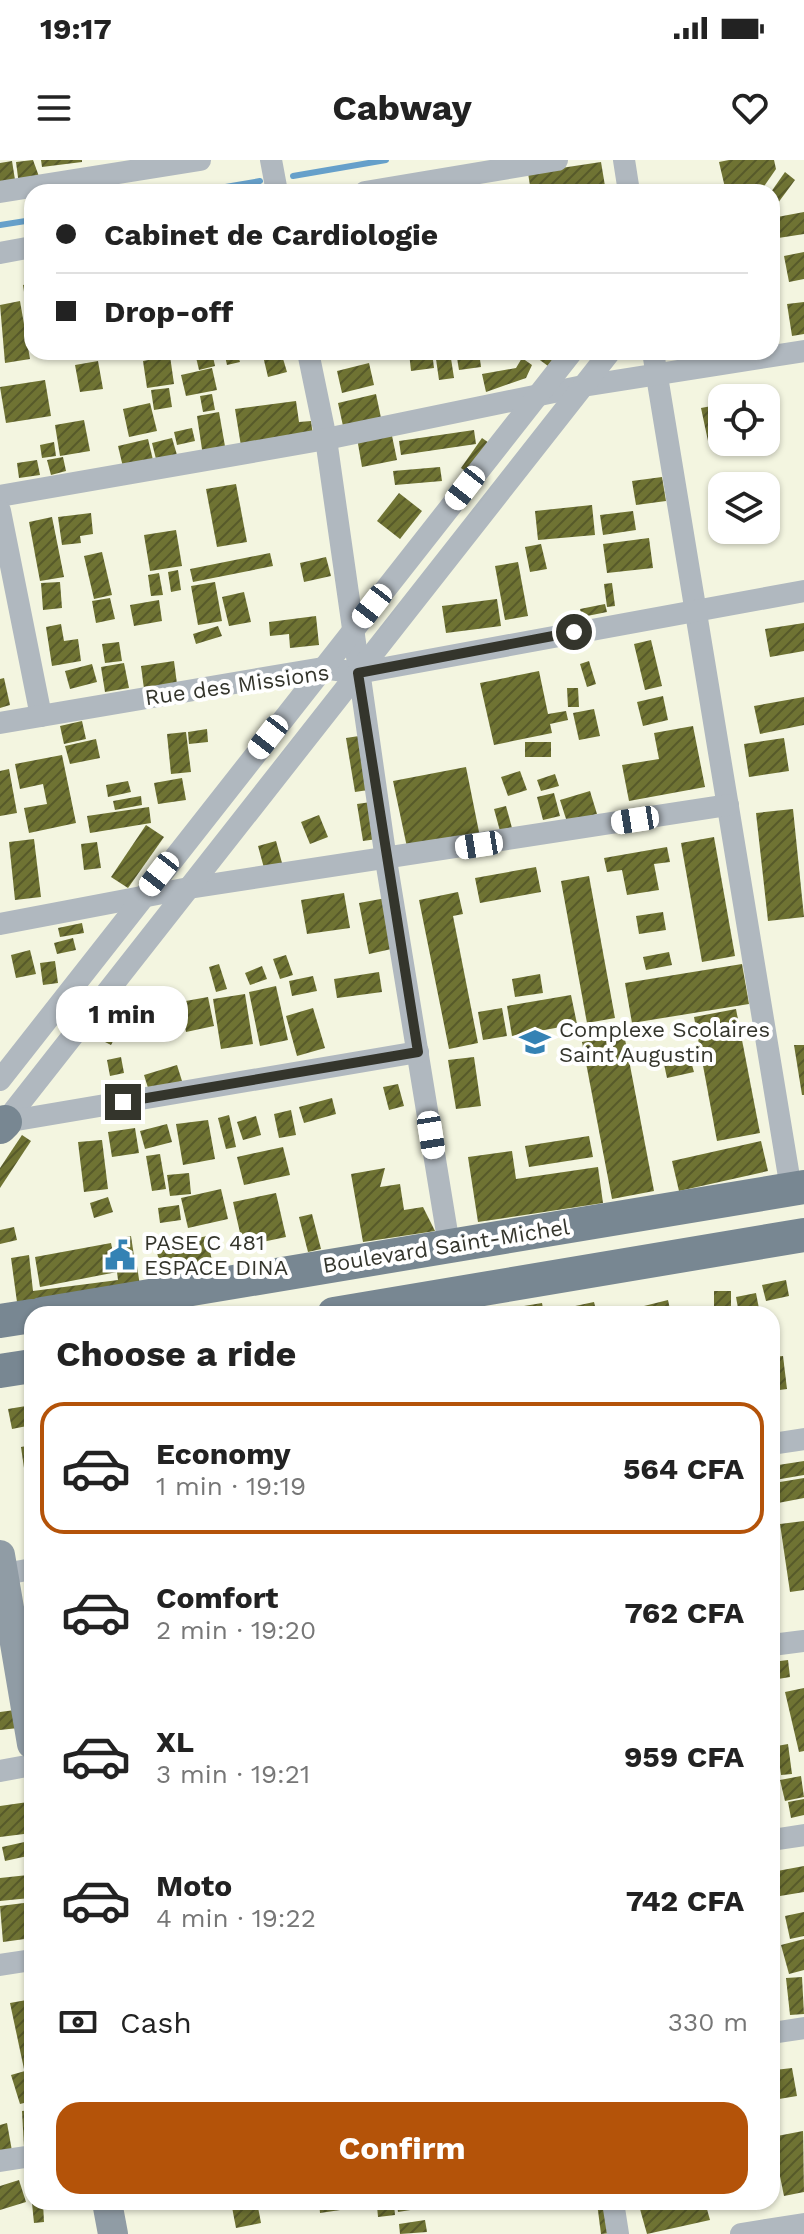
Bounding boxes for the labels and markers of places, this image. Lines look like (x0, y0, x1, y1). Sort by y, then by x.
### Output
place label: Complexe Scolaires Saint Augustin (559, 1017, 770, 1067)
school or university icon: Complexe Scolaires Saint Augustin (518, 1025, 552, 1059)
place label: PASE C 481 ESPACE DINA (144, 1230, 288, 1280)
public building icon: PASE C 481 ESPACE DINA (103, 1238, 137, 1272)

